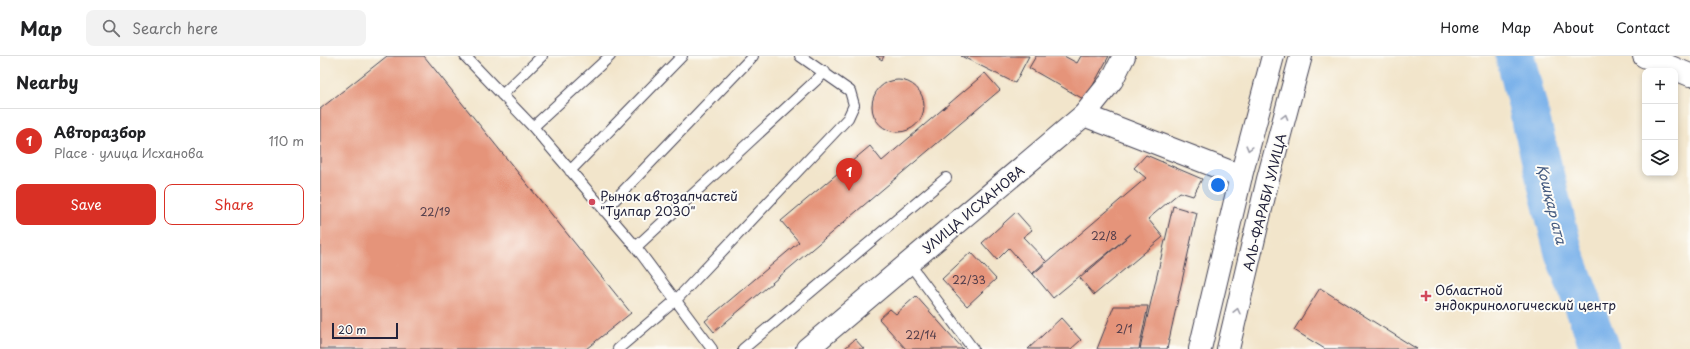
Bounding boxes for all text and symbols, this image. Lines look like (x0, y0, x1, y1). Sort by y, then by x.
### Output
search box (86, 10, 366, 46)
text: Map (20, 14, 62, 42)
text: Search here (132, 16, 218, 39)
icon: search (100, 17, 122, 39)
text: Home (1440, 17, 1479, 38)
text: Map (1501, 17, 1531, 38)
text: About (1553, 17, 1594, 38)
text: Contact (1616, 17, 1670, 38)
map controls (1642, 68, 1678, 176)
button: + (1642, 68, 1678, 104)
text: Nearby (16, 69, 78, 95)
button: − (1642, 104, 1678, 140)
one-way arrow (1280, 114, 1289, 121)
text: Авторазбор (54, 120, 146, 143)
text: 1 (26, 131, 32, 150)
text: 110 m (269, 131, 304, 150)
street label: АЛЬ-ФАРАБИ УЛИЦА (1238, 131, 1290, 273)
button: layers (1642, 140, 1678, 176)
text: Place · улица Исханова (54, 143, 204, 162)
one-way arrow (1245, 145, 1253, 151)
pin: 1 (836, 158, 862, 191)
street label: УЛИЦА ИСХАНОВА (918, 161, 1028, 257)
water label: Қошқар ата (1532, 162, 1572, 248)
your location (1208, 175, 1228, 195)
button: Save (16, 184, 156, 225)
button: Share (164, 184, 304, 225)
place label: Рынок автозапчастей "Тулпар 2030" (600, 186, 738, 220)
marker: Рынок автозапчастей "Тулпар 2030" (587, 197, 597, 207)
house number: 22/19 (420, 203, 450, 220)
house number: 22/8 (1091, 227, 1117, 244)
house number: 22/33 (952, 271, 986, 288)
place label: Областной эндокринологический центр (1435, 280, 1616, 314)
marker: Областной эндокринологический центр (1420, 290, 1432, 302)
one-way arrow (1232, 308, 1241, 315)
house number: 2/1 (1115, 320, 1133, 337)
scale bar (332, 321, 398, 340)
text: 20 m (338, 321, 366, 338)
house number: 22/14 (905, 326, 937, 343)

